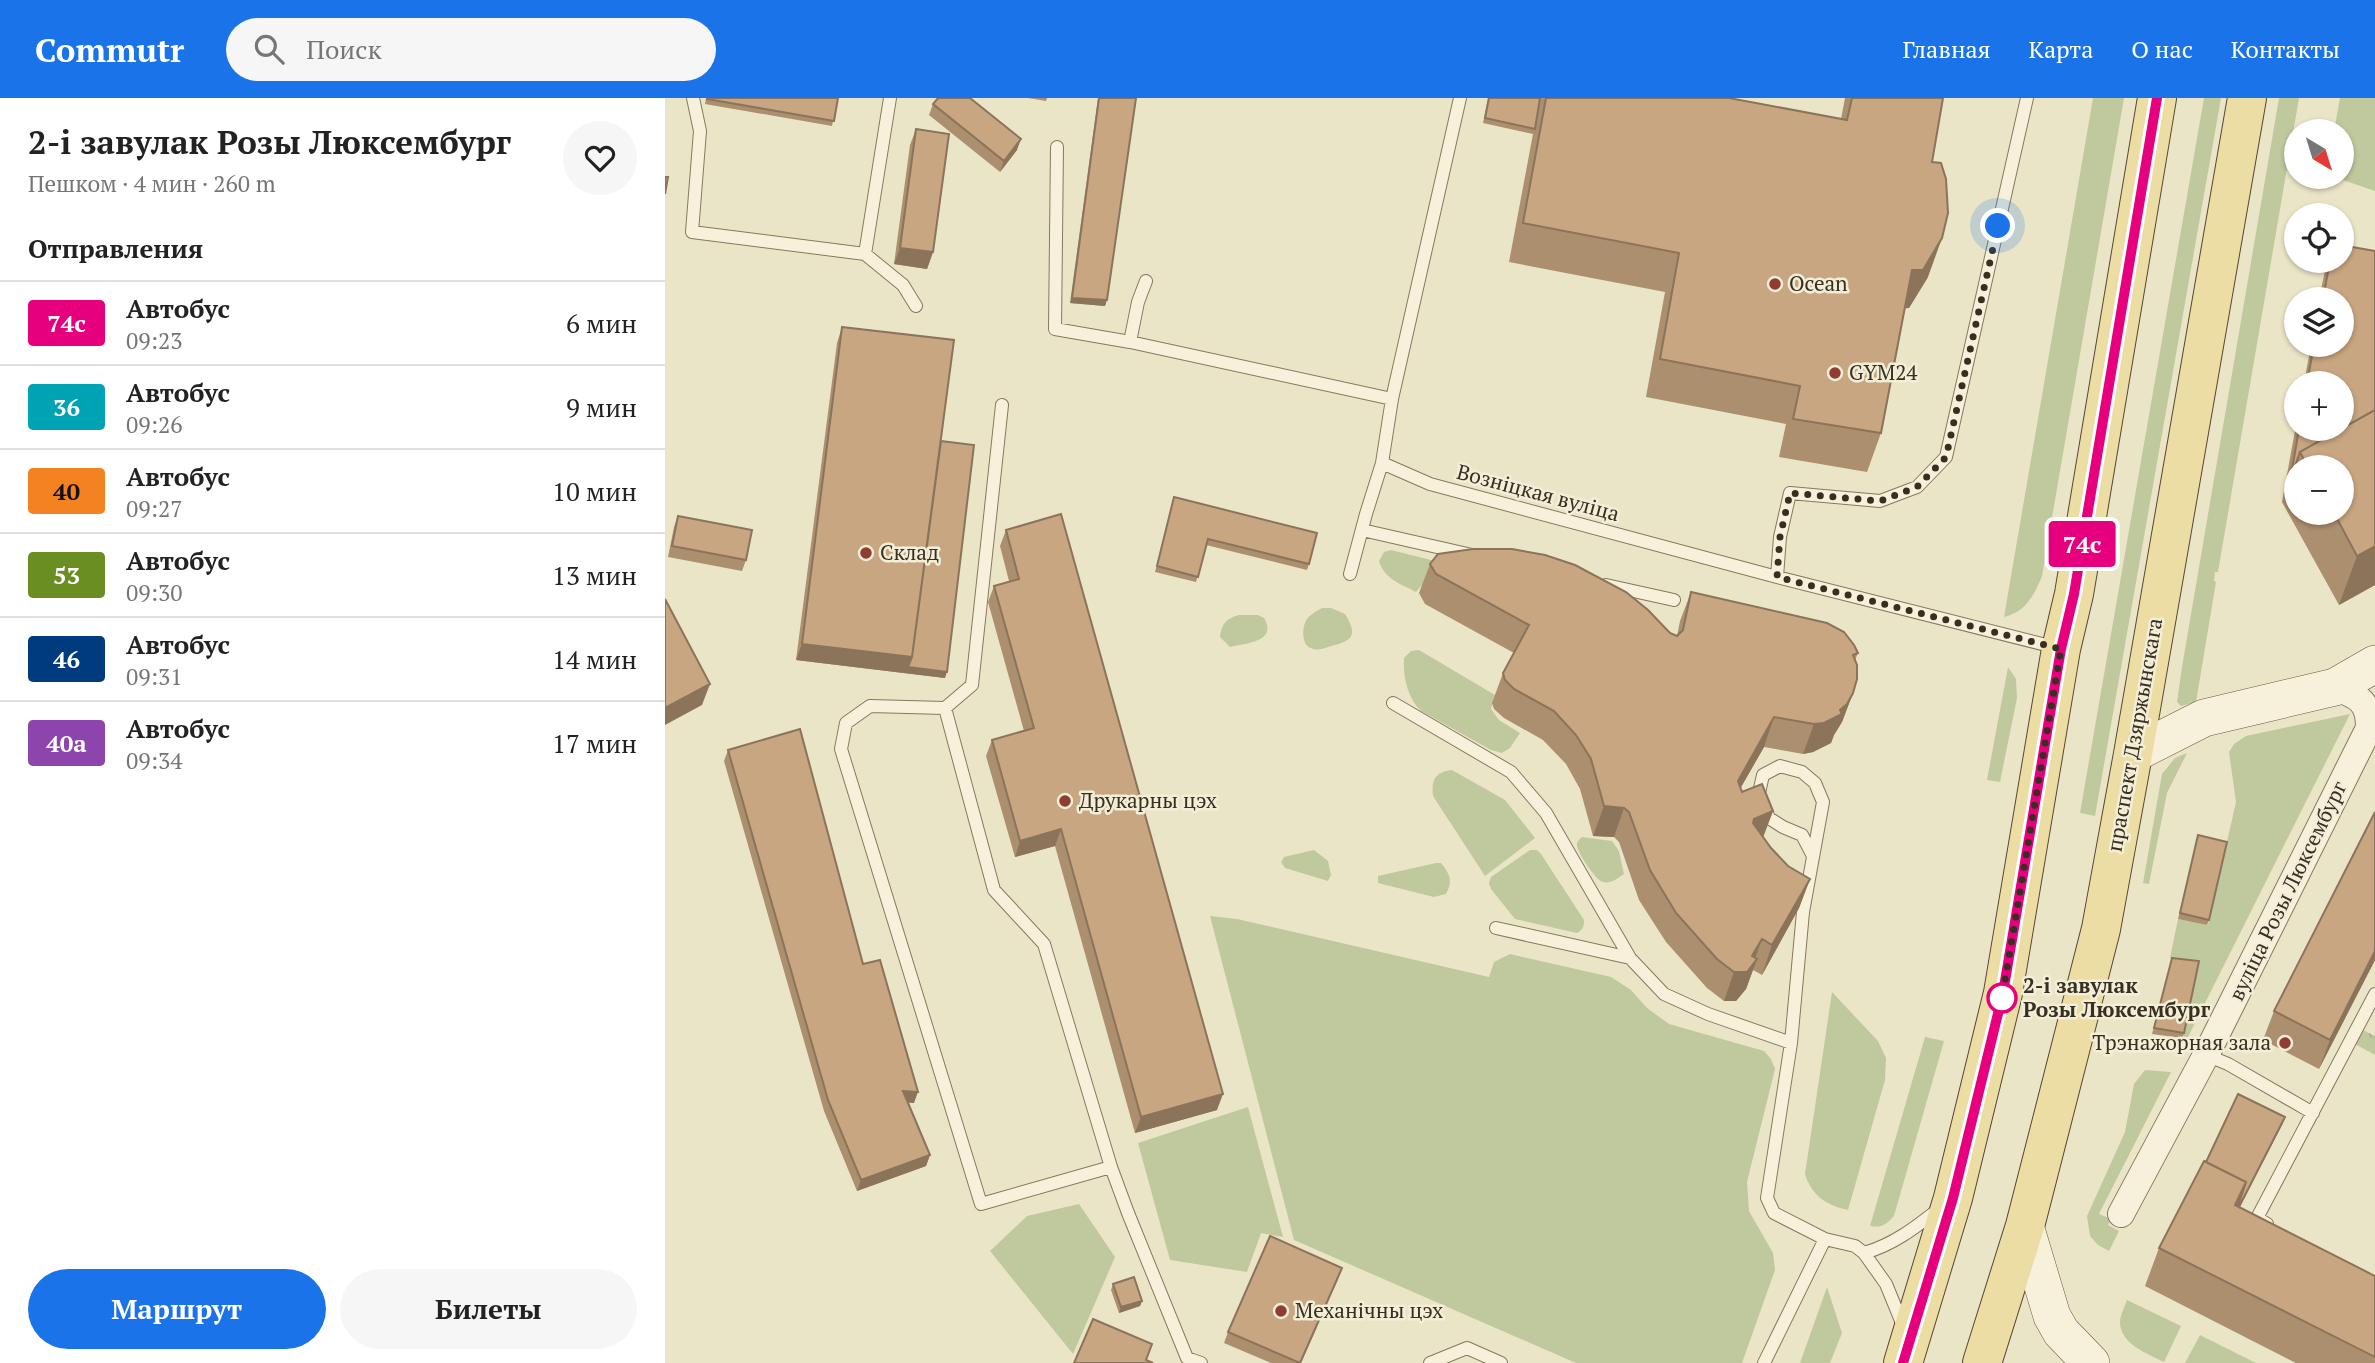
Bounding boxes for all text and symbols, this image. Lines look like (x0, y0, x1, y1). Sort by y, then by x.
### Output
search box (226, 18, 716, 81)
text: Commutr (35, 28, 184, 71)
icon: search (250, 30, 288, 68)
text: Поиск (306, 32, 381, 66)
text: Главная (1902, 33, 1990, 65)
text: Карта (2028, 33, 2093, 65)
text: О нас (2131, 33, 2193, 65)
text: Контакты (2231, 33, 2340, 65)
north arrow (2284, 119, 2354, 189)
map controls (2284, 119, 2354, 525)
text: 2-і завулак Розы Люксембург (28, 120, 511, 163)
button: heart (563, 121, 637, 195)
text: Пешком · 4 мин · 260 m (28, 168, 275, 199)
button: locate (2284, 203, 2354, 273)
your location (1980, 208, 2015, 243)
text: Отправления (28, 231, 203, 265)
place label: Ocean (1789, 269, 1848, 297)
marker: Ocean (1767, 276, 1783, 292)
button: layers (2284, 287, 2354, 357)
text: Автобус (126, 291, 230, 325)
text: 6 мин (566, 306, 637, 340)
text: 74с (47, 307, 86, 339)
text: 09:23 (126, 325, 183, 356)
place label: GYM24 (1849, 358, 1918, 386)
marker: GYM24 (1827, 365, 1843, 381)
button: + (2284, 371, 2354, 441)
text: Автобус (126, 375, 230, 409)
text: 9 мин (566, 390, 637, 424)
text: 36 (53, 391, 80, 423)
text: 09:26 (126, 409, 183, 440)
button: − (2284, 455, 2354, 525)
street label: Возніцкая вуліца (1454, 457, 1623, 527)
text: Автобус (126, 459, 230, 493)
text: 10 мин (552, 474, 637, 508)
text: 40 (53, 475, 80, 507)
text: 09:27 (126, 493, 183, 524)
line badge: 74с (2042, 521, 2122, 567)
text: 74с (2063, 528, 2101, 560)
place label: Склад (880, 538, 939, 566)
text: Автобус (126, 543, 230, 577)
marker: Склад (858, 545, 874, 561)
text: 13 мин (552, 558, 637, 592)
text: 53 (53, 559, 80, 591)
text: 09:30 (126, 577, 183, 608)
street label: праспект Дзяржынскага (2100, 615, 2168, 854)
text: Автобус (126, 627, 230, 661)
text: 14 мин (552, 642, 637, 676)
text: 46 (53, 643, 80, 675)
text: 09:31 (126, 661, 183, 692)
text: Автобус (126, 711, 230, 745)
text: 17 мин (552, 726, 637, 760)
text: 40а (46, 727, 87, 759)
text: 09:34 (126, 745, 183, 776)
street label: вуліца Розы Люксембург (2222, 776, 2353, 1005)
place label: Друкарны цэх (1079, 786, 1217, 814)
marker: Друкарны цэх (1057, 793, 1073, 809)
place label: 2-і завулак Розы Люксембург (2023, 971, 2210, 1023)
marker: 2-і завулак Розы Люксембург (1987, 983, 2017, 1013)
place label: Трэнажорная зала (2092, 1028, 2271, 1056)
marker: Трэнажорная зала (2277, 1035, 2293, 1051)
button: Маршрут (28, 1269, 326, 1349)
button: Билеты (340, 1269, 637, 1349)
place label: Механічны цэх (1295, 1296, 1443, 1324)
marker: Механічны цэх (1273, 1303, 1289, 1319)

